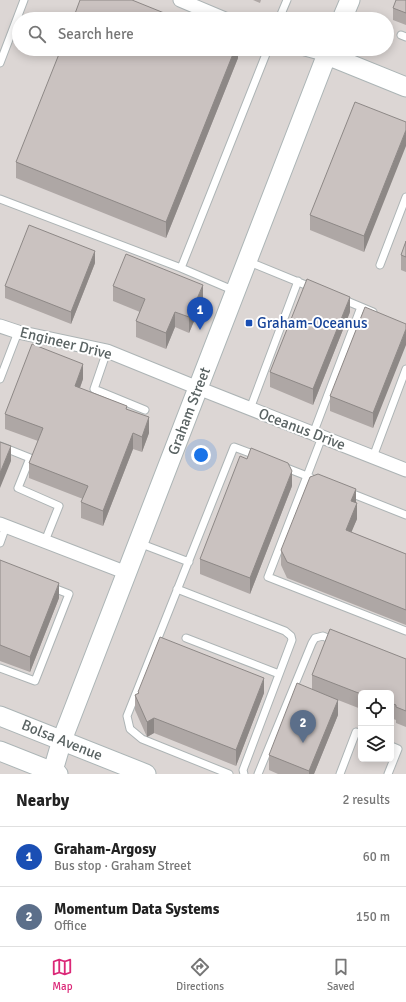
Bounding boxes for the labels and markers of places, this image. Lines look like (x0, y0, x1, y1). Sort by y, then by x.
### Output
pin: 1 (187, 297, 213, 330)
place label: Graham-Oceanus (257, 314, 368, 332)
marker: Graham-Oceanus (244, 318, 254, 328)
pin: 2 (290, 710, 316, 743)

